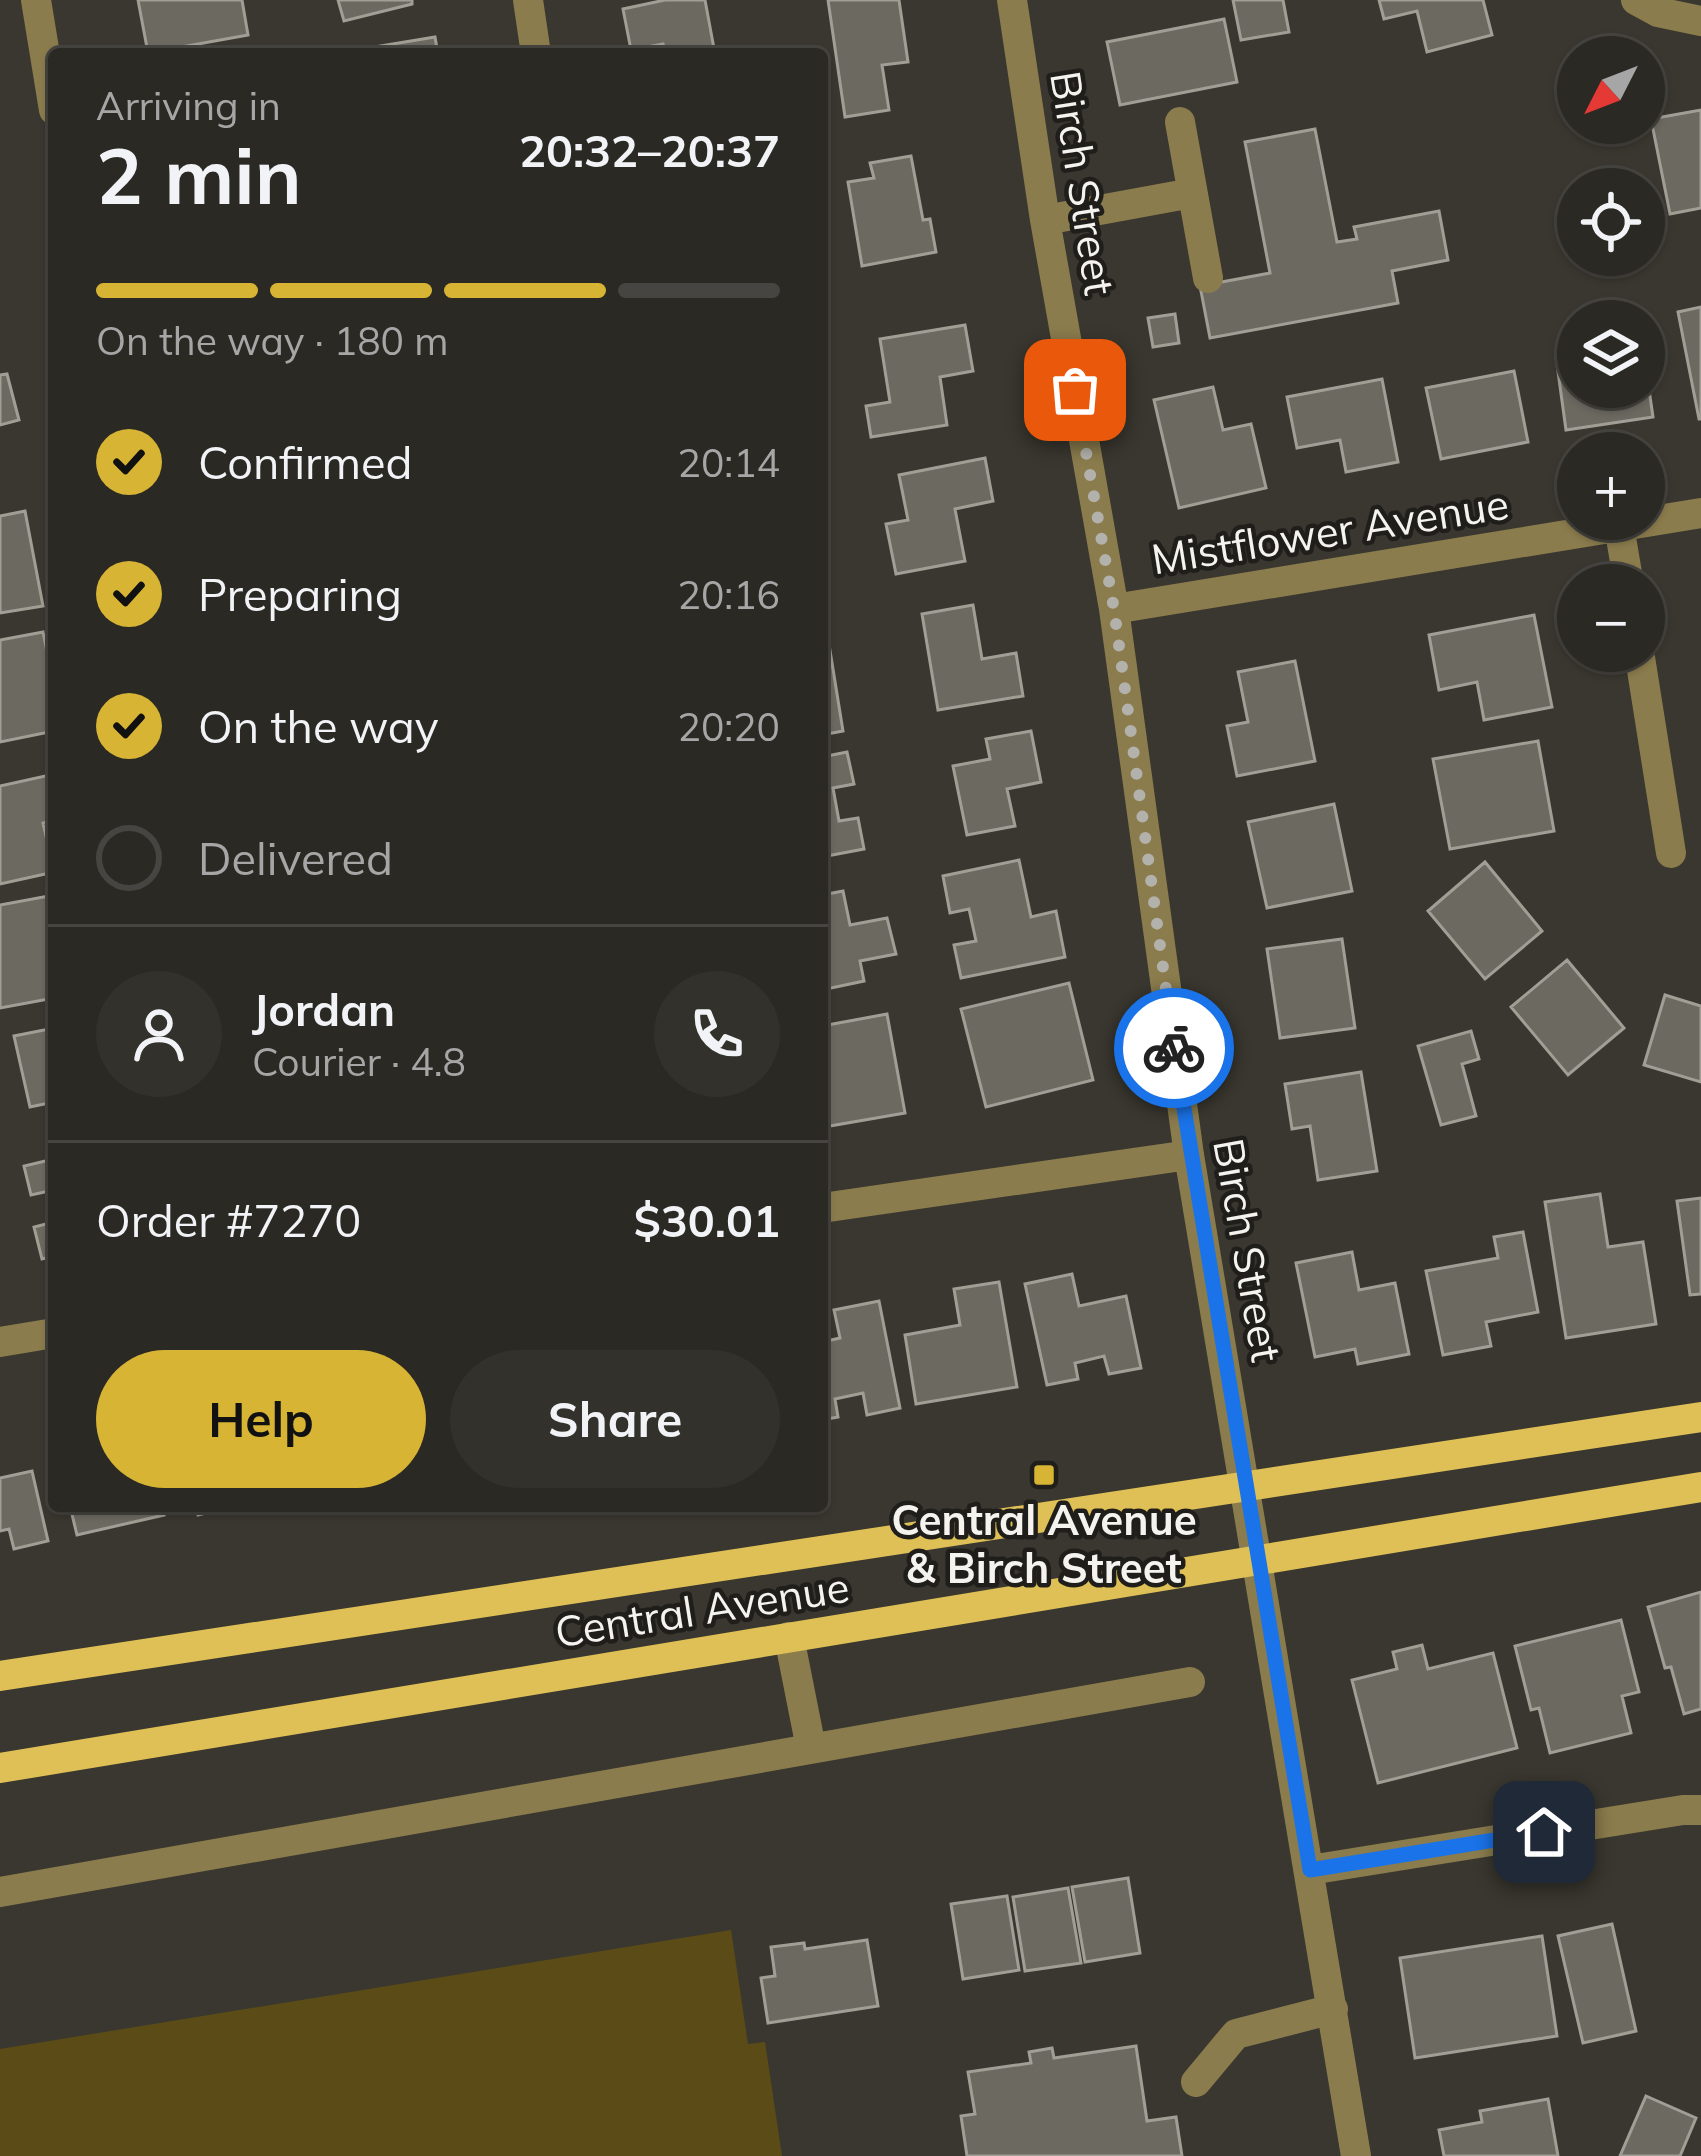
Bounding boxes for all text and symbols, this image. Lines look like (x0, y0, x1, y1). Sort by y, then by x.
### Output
north arrow (1557, 36, 1665, 144)
map controls (1557, 36, 1665, 672)
street label: Birch Street (1039, 67, 1127, 299)
text: Arriving in (96, 81, 281, 130)
text: 20:32–20:37 (519, 122, 780, 178)
text: 2 min (96, 126, 302, 224)
button: locate (1557, 168, 1665, 276)
button: layers (1557, 300, 1665, 408)
text: On the way · 180 m (96, 316, 448, 365)
pin (1024, 339, 1126, 441)
icon: bag (1042, 357, 1108, 423)
icon: check (96, 429, 162, 495)
button: + (1557, 432, 1665, 540)
text: Confirmed (198, 434, 412, 490)
text: 20:14 (678, 438, 780, 487)
street label: Mistflower Avenue (1148, 477, 1512, 585)
icon: check (96, 561, 162, 627)
button: − (1557, 564, 1665, 672)
text: Preparing (198, 566, 402, 622)
text: 20:16 (678, 570, 780, 619)
icon: check (96, 693, 162, 759)
text: On the way (198, 698, 439, 754)
text: 20:20 (678, 702, 780, 751)
text: Delivered (198, 830, 393, 886)
button: person (96, 971, 222, 1097)
button: phone (654, 971, 780, 1097)
text: Jordan (252, 981, 395, 1037)
courier (1114, 988, 1234, 1108)
icon: bike (1141, 1015, 1207, 1081)
text: Courier · 4.8 (252, 1037, 466, 1086)
street label: Birch Street (1202, 1134, 1294, 1366)
text: Order #7270 (96, 1192, 361, 1248)
text: $30.01 (634, 1192, 780, 1248)
button: Help (96, 1350, 426, 1488)
button: Share (450, 1350, 780, 1488)
marker: Central Avenue & Birch Street (1031, 1462, 1057, 1488)
place label: Central Avenue & Birch Street (891, 1493, 1197, 1594)
street label: Central Avenue (551, 1560, 853, 1658)
pin (1493, 1781, 1595, 1883)
icon: home (1511, 1799, 1577, 1865)

